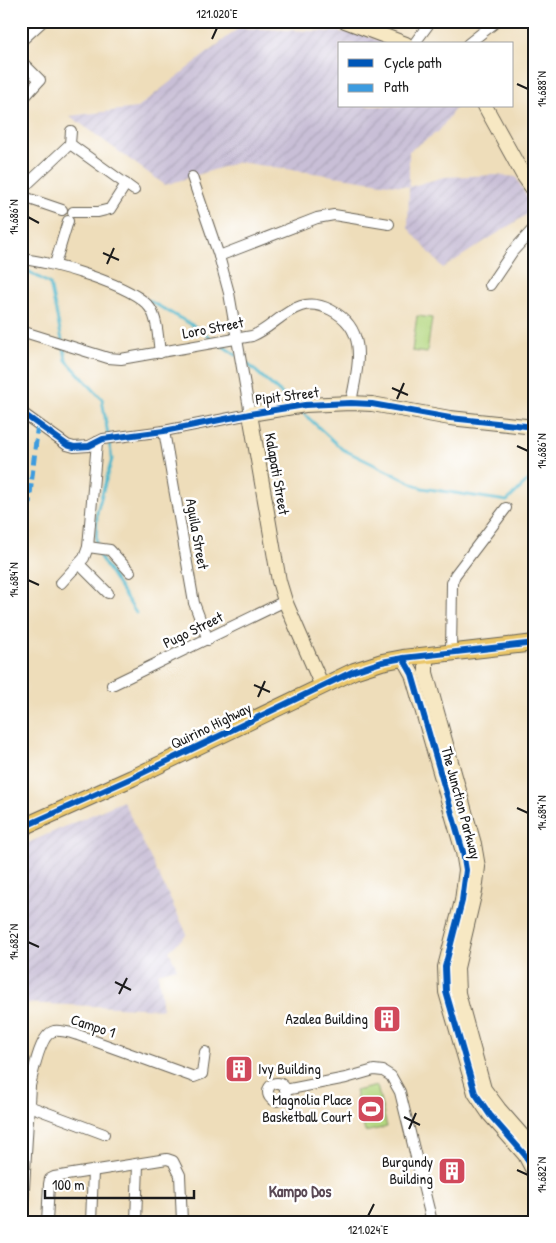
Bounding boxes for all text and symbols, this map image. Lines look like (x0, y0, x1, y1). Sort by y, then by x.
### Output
text: 121.020°E (196, 5, 238, 22)
legend (338, 42, 514, 108)
text: Cycle path (384, 52, 442, 73)
text: 14.688°N (533, 71, 550, 107)
text: Path (384, 76, 409, 97)
text: 14.686°N (5, 199, 22, 235)
street label: Loro Street (181, 311, 246, 344)
street label: Pipit Street (254, 381, 321, 410)
street label: Kalapati Street (260, 431, 295, 517)
text: 14.686°N (533, 433, 550, 469)
street label: Aguila Street (181, 497, 214, 572)
text: 14.684°N (5, 562, 22, 598)
street label: Pugo Street (159, 606, 227, 653)
street label: Quirino Highway (167, 697, 255, 754)
street label: The Junction Parkway (436, 744, 487, 862)
text: 14.684°N (533, 795, 550, 831)
text: 14.682°N (5, 924, 22, 960)
building icon: Azalea Building (372, 1004, 402, 1034)
street label: Campo 1 (68, 1008, 118, 1043)
place label: Azalea Building (285, 1008, 368, 1029)
building icon: Ivy Building (224, 1054, 254, 1084)
place label: Ivy Building (258, 1058, 321, 1079)
place label: Magnolia Place Basketball Court (262, 1089, 353, 1127)
sports icon: Magnolia Place Basketball Court (356, 1094, 386, 1124)
place label: Burgundy Building (382, 1151, 433, 1189)
building icon: Burgundy Building (437, 1156, 467, 1186)
text: 14.682°N (533, 1157, 550, 1193)
scale bar (45, 1168, 194, 1200)
text: 100 m (52, 1174, 85, 1195)
district label: Kampo Dos (269, 1180, 332, 1203)
text: 121.024°E (348, 1221, 389, 1238)

